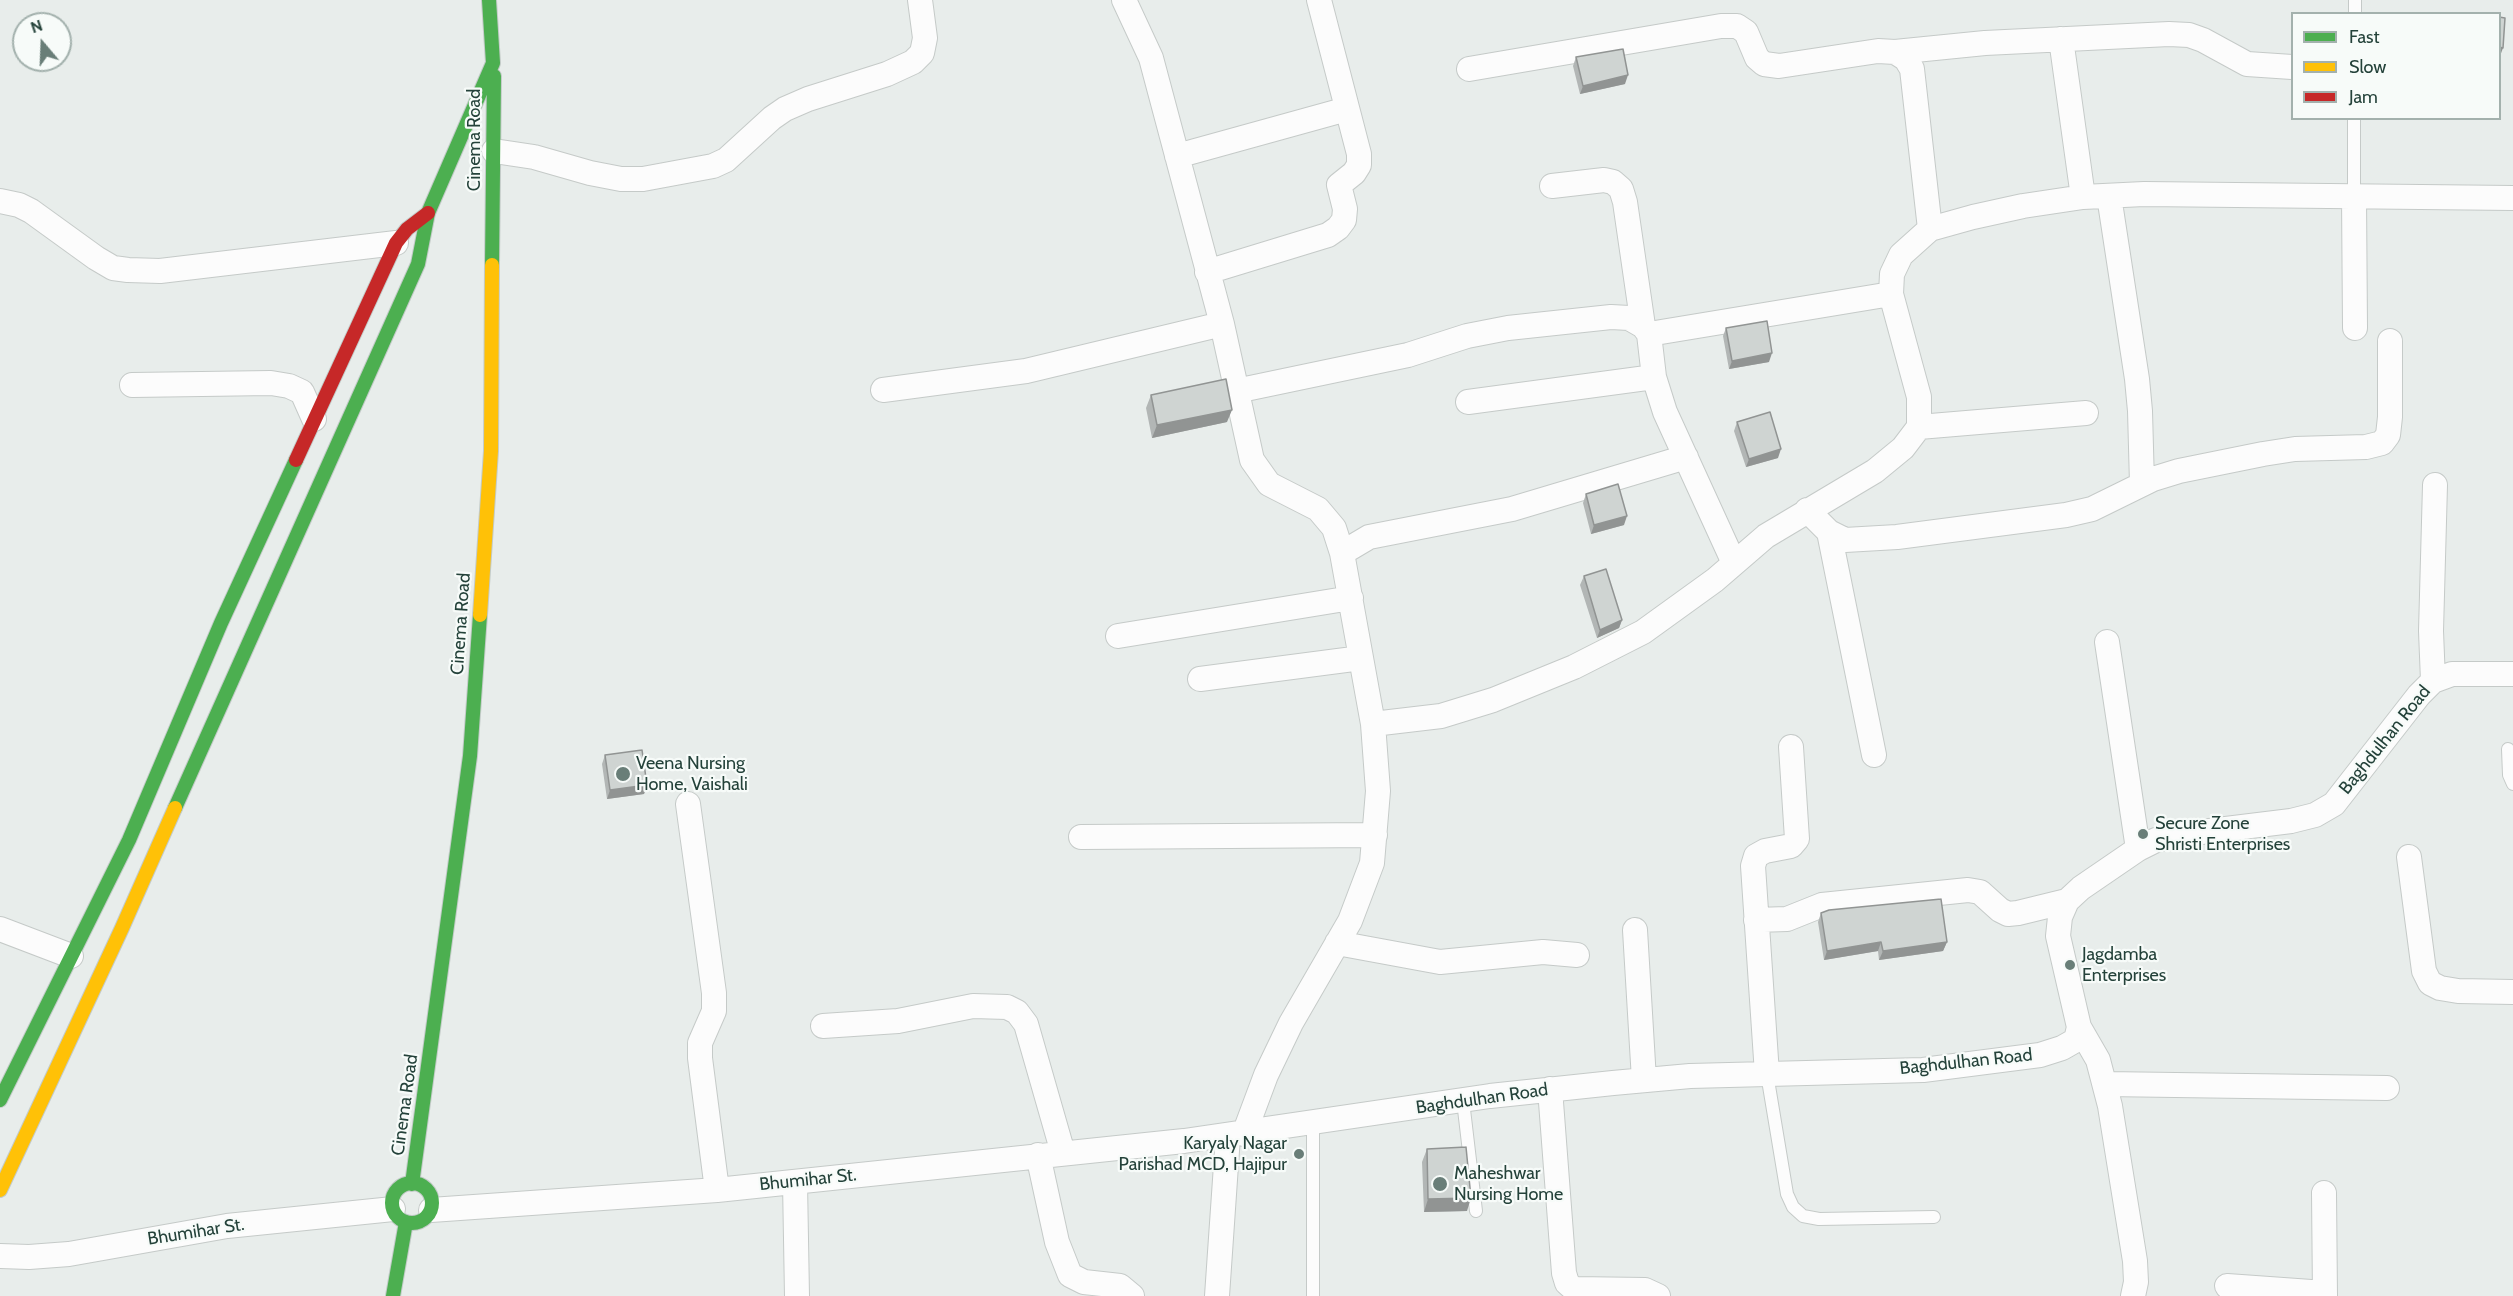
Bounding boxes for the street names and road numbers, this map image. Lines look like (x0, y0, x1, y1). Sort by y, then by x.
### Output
street label: Cinema Road (464, 89, 486, 191)
street label: Cinema Road (447, 572, 475, 676)
street label: Baghdulhan Road (2335, 681, 2435, 799)
street label: Baghdulhan Road (1899, 1044, 2033, 1080)
street label: Cinema Road (387, 1053, 423, 1157)
street label: Baghdulhan Road (1414, 1079, 1550, 1119)
street label: Bhumihar St. (758, 1164, 858, 1196)
street label: Bhumihar St. (146, 1214, 246, 1250)

